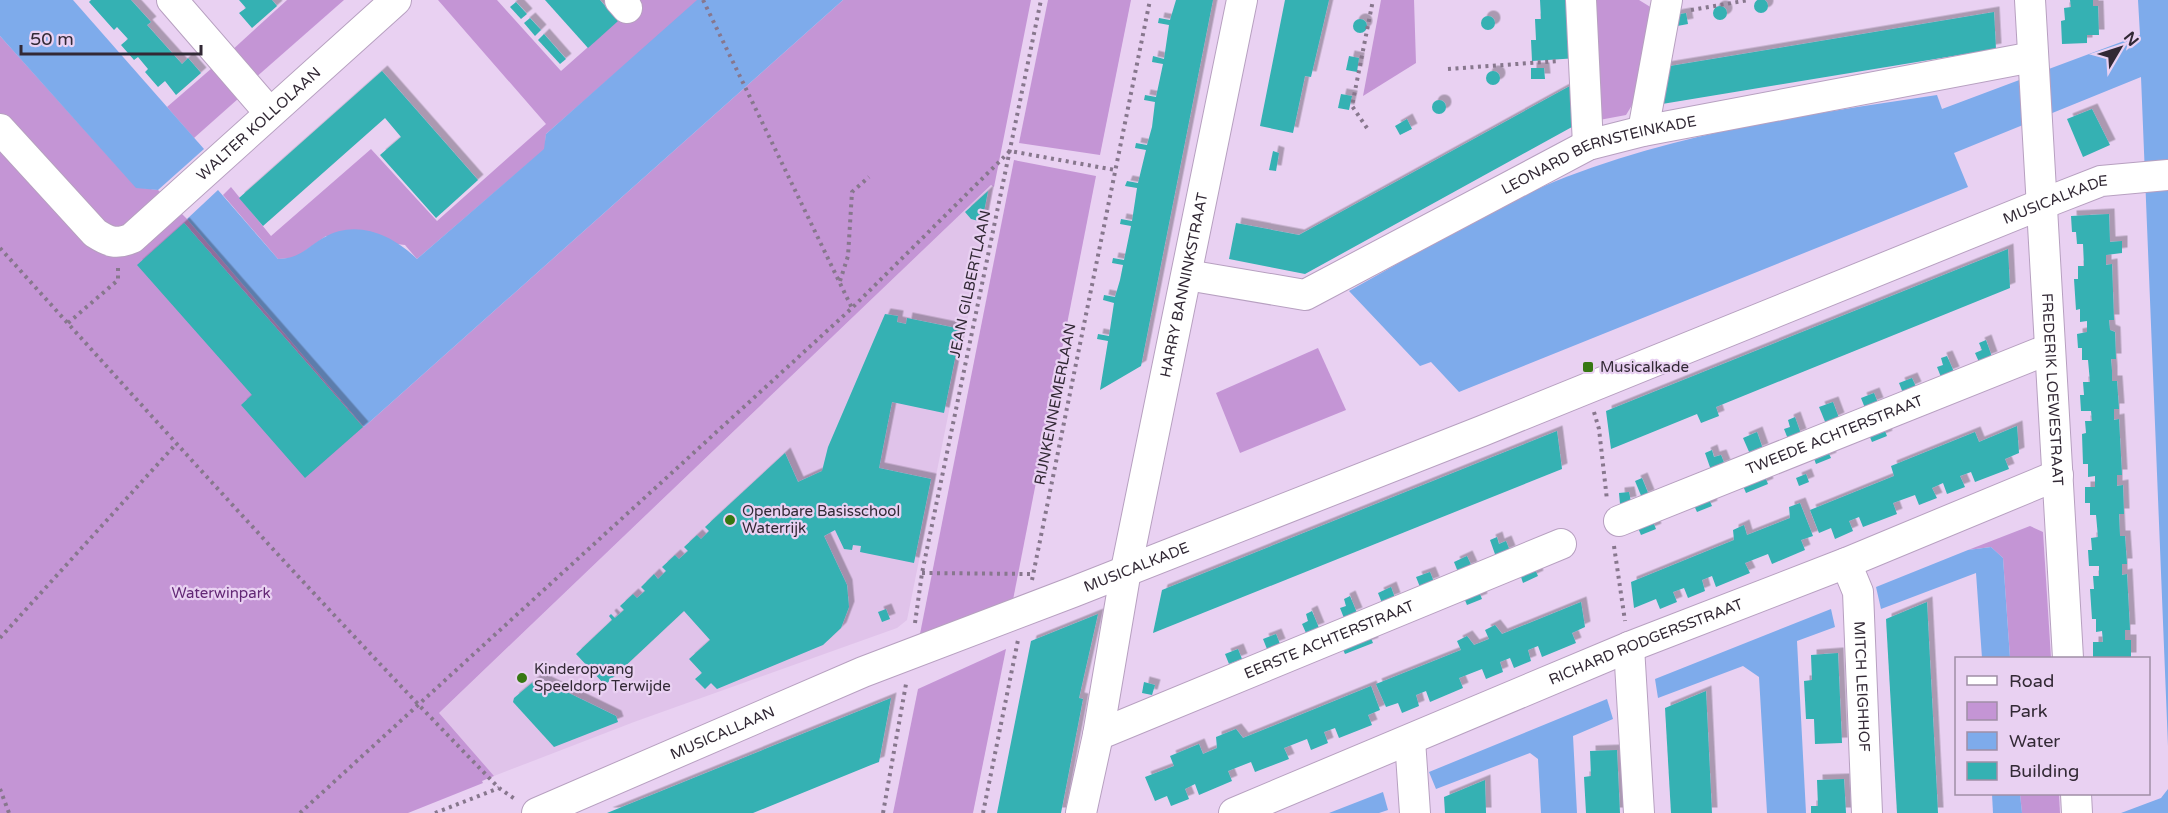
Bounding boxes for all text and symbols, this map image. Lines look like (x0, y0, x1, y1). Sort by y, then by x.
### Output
scale bar (21, 18, 201, 56)
north arrow (2090, 18, 2150, 78)
text: 50 m (30, 28, 74, 50)
text: N (2119, 28, 2143, 50)
street label: WALTER KOLLOLAAN (193, 63, 324, 184)
street label: LEONARD BERNSTEINKADE (1498, 112, 1698, 198)
street label: MUSICALKADE (2000, 171, 2108, 228)
street label: HARRY BANNINKSTRAAT (1156, 191, 1212, 379)
street label: JEAN GILBERTLAAN (946, 209, 994, 359)
street label: FREDERIK LOEWESTRAAT (2038, 292, 2067, 486)
street label: RIJNKENNEMERLAAN (1030, 322, 1080, 486)
place label: Musicalkade (1600, 358, 1689, 376)
marker: Musicalkade (1581, 360, 1595, 374)
street label: TWEEDE ACHTERSTRAAT (1743, 391, 1926, 478)
place label: Openbare Basisschool Waterrijk (742, 502, 900, 537)
marker: Openbare Basisschool Waterrijk (723, 513, 737, 527)
street label: MUSICALKADE (1081, 538, 1192, 596)
park label: Waterwinpark (171, 584, 271, 602)
street label: RICHARD RODGERSSTRAAT (1546, 595, 1745, 689)
street label: EERSTE ACHTERSTRAAT (1241, 597, 1417, 683)
street label: MITCH LEIGHHOF (1850, 621, 1874, 752)
legend (1955, 657, 2150, 795)
place label: Kinderopvang Speeldorp Terwijde (534, 660, 671, 695)
text: Road (2009, 670, 2054, 692)
marker: Kinderopvang Speeldorp Terwijde (515, 671, 529, 685)
text: Park (2009, 700, 2048, 722)
street label: MUSICALLAAN (667, 702, 777, 763)
text: Water (2009, 730, 2060, 752)
text: Building (2009, 760, 2079, 782)

